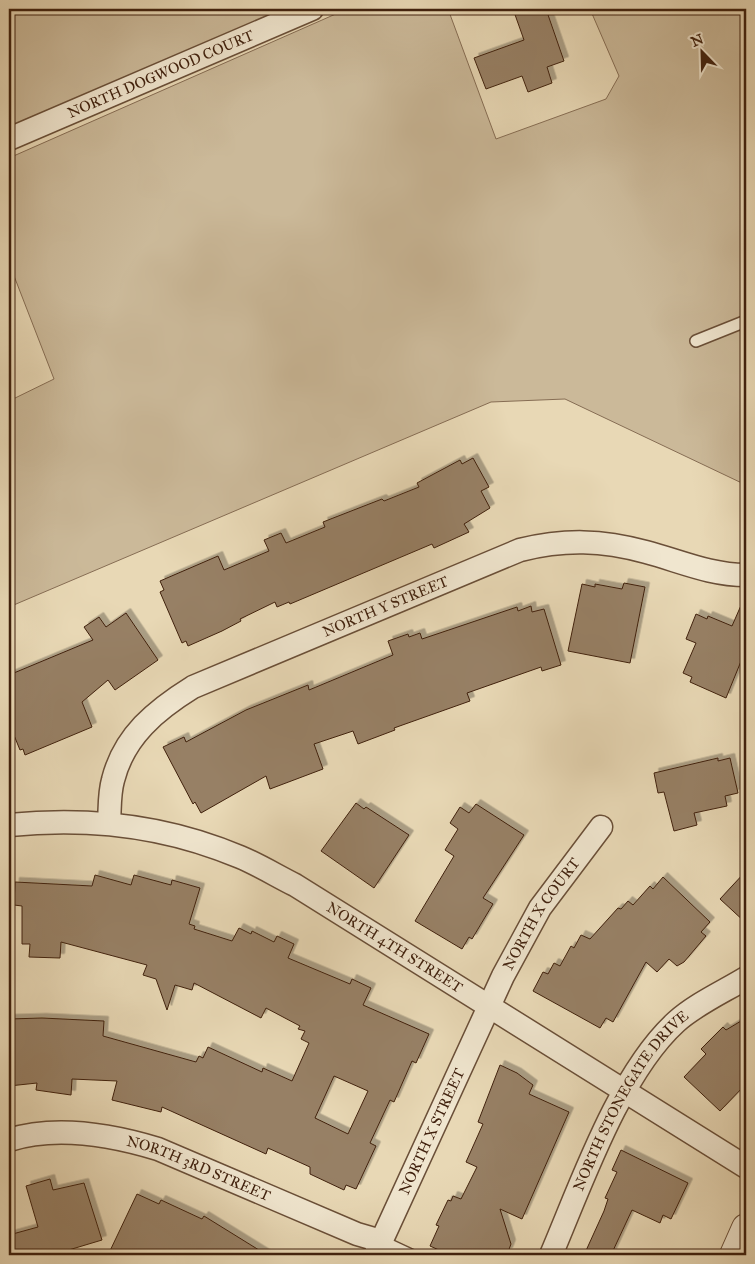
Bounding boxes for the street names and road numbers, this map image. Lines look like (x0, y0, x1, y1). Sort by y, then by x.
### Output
street label: NORTH DOGWOOD COURT (65, 26, 256, 122)
street label: NORTH Y STREET (320, 572, 451, 641)
street label: NORTH X COURT (499, 854, 584, 973)
street label: NORTH 4TH STREET (323, 898, 466, 997)
street label: NORTH STONEGATE DRIVE (569, 1006, 692, 1194)
street label: NORTH X STREET (395, 1065, 468, 1197)
street label: NORTH 3RD STREET (125, 1132, 273, 1205)

